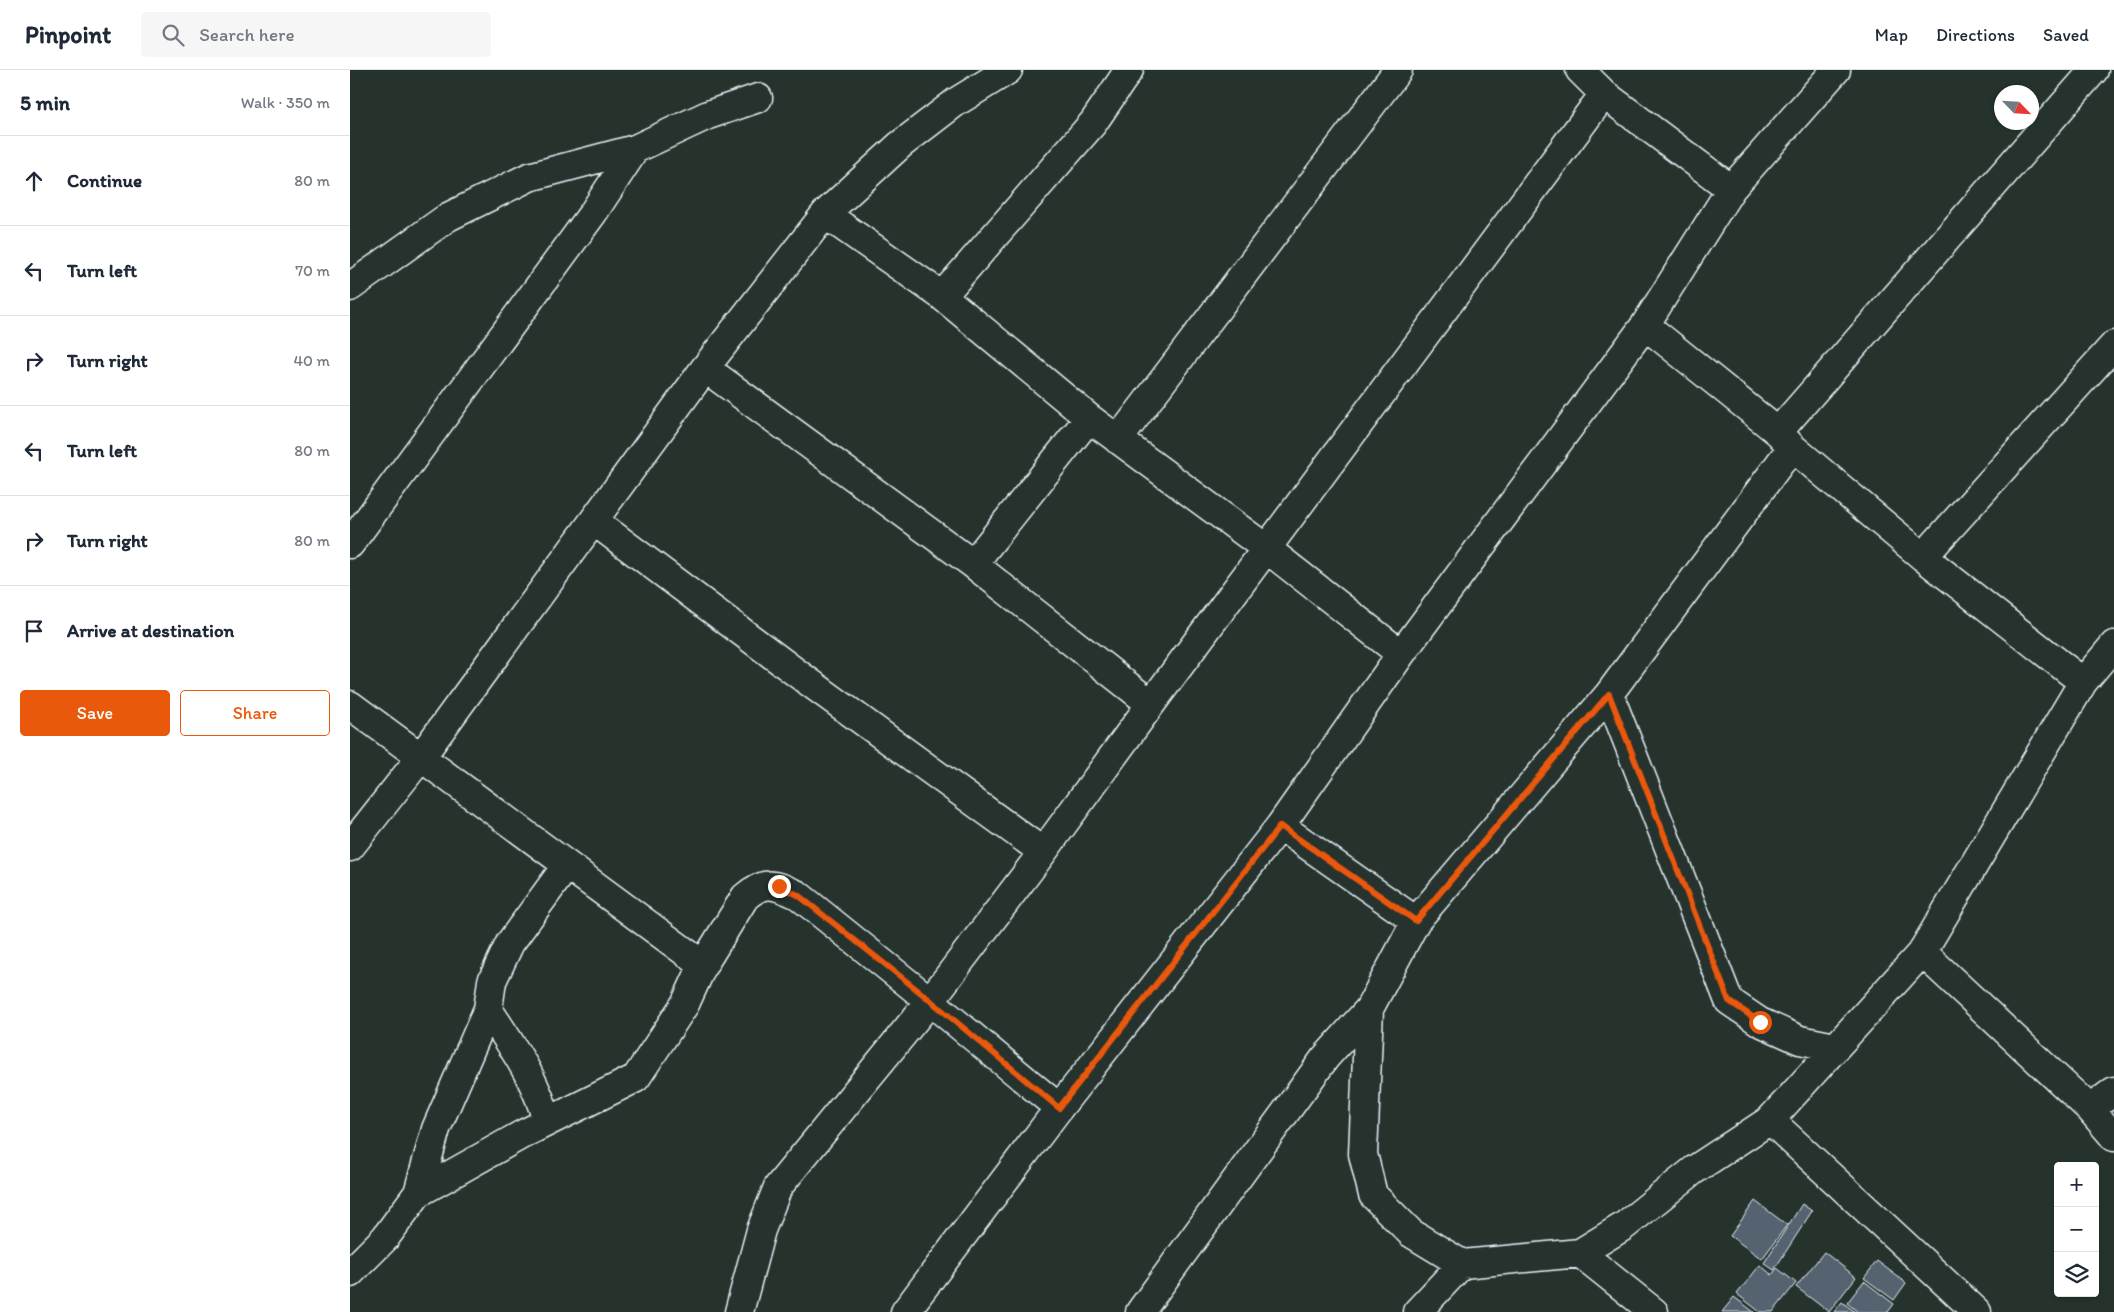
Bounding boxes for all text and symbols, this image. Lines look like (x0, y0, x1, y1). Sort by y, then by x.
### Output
search box (141, 12, 491, 57)
text: Pinpoint (25, 20, 111, 49)
icon: search (159, 21, 187, 49)
text: Search here (199, 23, 294, 46)
text: Map (1875, 24, 1908, 46)
text: Directions (1936, 24, 2015, 46)
text: Saved (2043, 24, 2089, 46)
north arrow (1994, 85, 2039, 130)
text: 5 min (20, 90, 70, 115)
text: Walk · 350 m (241, 93, 330, 112)
icon: ahead (20, 167, 48, 195)
text: Continue (67, 169, 142, 192)
text: 80 m (294, 171, 330, 190)
icon: left (20, 257, 48, 285)
text: Turn left (67, 259, 137, 282)
text: 70 m (295, 261, 330, 280)
icon: right (20, 347, 48, 375)
text: Turn right (67, 349, 148, 372)
text: 40 m (293, 351, 330, 370)
icon: left (20, 437, 48, 465)
text: Turn left (67, 439, 137, 462)
text: 80 m (294, 441, 330, 460)
icon: right (20, 527, 48, 555)
text: Turn right (67, 529, 148, 552)
text: 80 m (294, 531, 330, 550)
icon: arrive (20, 617, 48, 645)
text: Arrive at destination (67, 619, 234, 642)
button: Save (20, 690, 170, 736)
button: Share (180, 690, 330, 736)
route end (768, 875, 791, 898)
route start (1749, 1011, 1772, 1034)
map controls (2054, 1162, 2099, 1297)
button: + (2054, 1162, 2099, 1207)
button: − (2054, 1207, 2099, 1252)
button: layers (2054, 1252, 2099, 1297)

